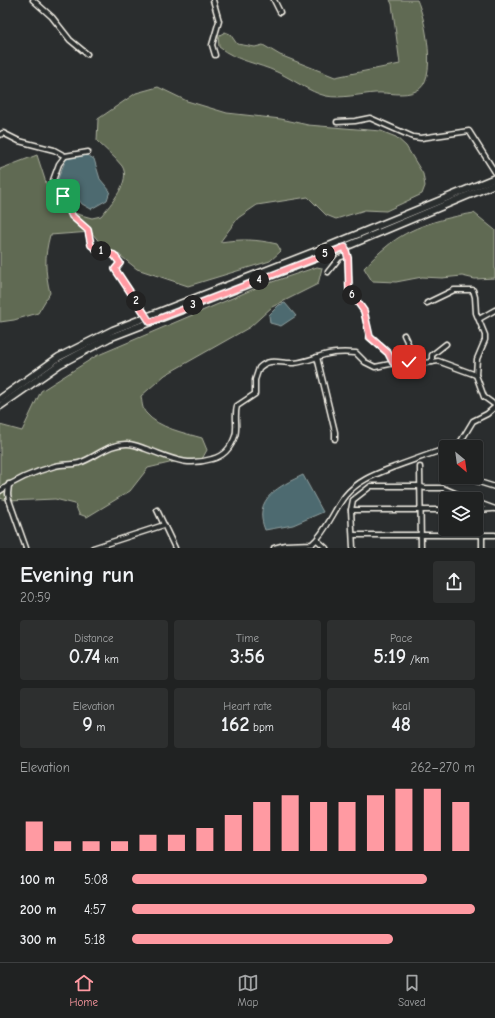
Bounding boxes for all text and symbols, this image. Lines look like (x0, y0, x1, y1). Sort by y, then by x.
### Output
pin (46, 179, 80, 213)
icon: arrive (52, 185, 74, 207)
pin: 1 (91, 241, 111, 261)
text: 1 (99, 244, 103, 257)
pin: 5 (315, 244, 335, 264)
text: 5 (322, 247, 328, 260)
pin: 4 (249, 270, 269, 290)
text: 4 (256, 273, 262, 286)
pin: 6 (342, 285, 362, 305)
text: 6 (349, 288, 355, 301)
pin: 2 (126, 291, 146, 311)
text: 2 (133, 294, 139, 307)
pin: 3 (183, 295, 203, 315)
text: 3 (190, 298, 196, 311)
pin (392, 345, 426, 379)
icon: check (398, 351, 420, 373)
north arrow (439, 440, 483, 484)
map controls (439, 440, 483, 536)
button: layers (439, 492, 483, 536)
button: share (433, 561, 475, 603)
text: Evening run (20, 562, 134, 588)
text: 20:59 (20, 590, 51, 605)
text: Distance (74, 632, 114, 645)
text: Time (236, 632, 259, 645)
text: Pace (390, 632, 412, 645)
text: 0.74 (69, 645, 101, 668)
text: 3:56 (230, 645, 265, 668)
text: 5:19 (373, 645, 406, 668)
text: km (101, 653, 119, 666)
text: /km (406, 653, 429, 666)
text: Elevation (73, 700, 115, 713)
text: Heart rate (223, 700, 272, 713)
text: kcal (392, 700, 410, 713)
text: 9 (82, 713, 93, 736)
text: 162 (221, 713, 249, 736)
text: 48 (391, 713, 411, 736)
text: m (93, 721, 105, 734)
text: bpm (249, 721, 274, 734)
text: Elevation (20, 760, 70, 775)
text: 262–270 m (411, 760, 475, 775)
text: 100 m (20, 872, 55, 887)
text: 5:08 (84, 872, 108, 887)
text: 200 m (20, 902, 56, 917)
text: 4:57 (84, 902, 106, 917)
text: 300 m (20, 932, 56, 947)
text: 5:18 (84, 932, 105, 947)
tab: Home (70, 972, 98, 1009)
tab: Map (237, 972, 259, 1009)
tab: Saved (398, 972, 425, 1009)

